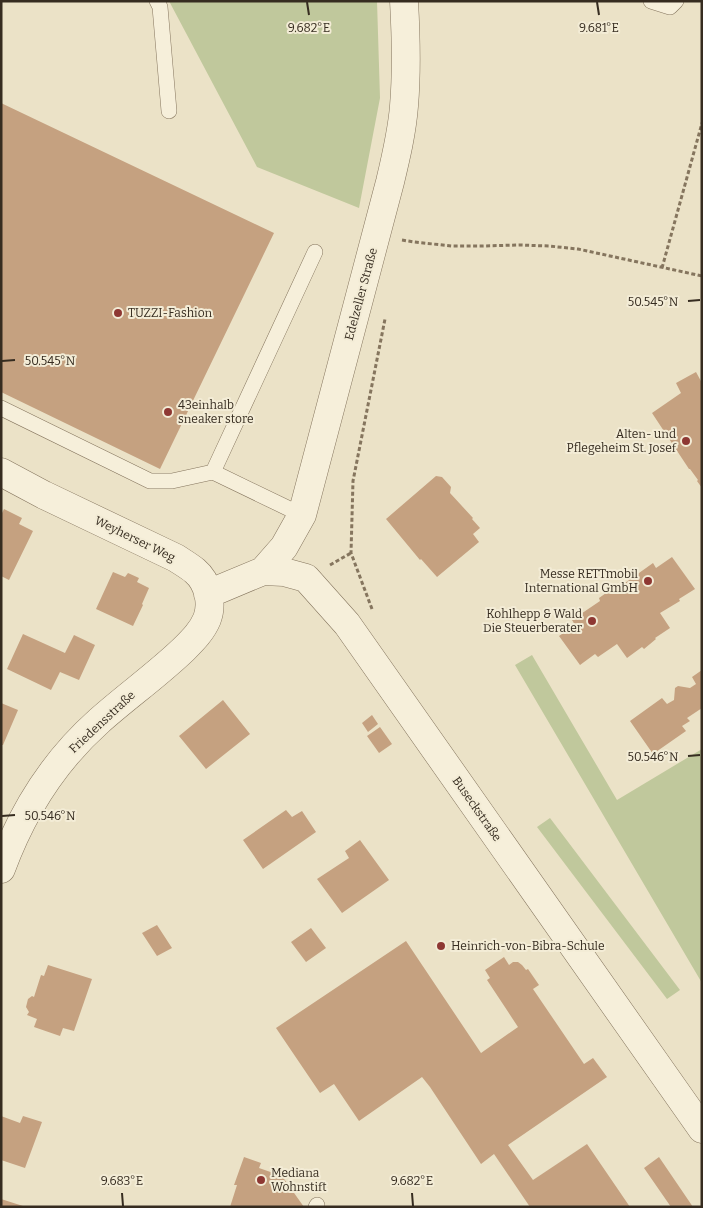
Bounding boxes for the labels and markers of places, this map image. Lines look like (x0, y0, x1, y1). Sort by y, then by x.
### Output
place label: TUZZI-Fashion (128, 306, 213, 320)
marker: TUZZI-Fashion (112, 307, 124, 319)
place label: 43einhalb sneaker store (178, 398, 254, 426)
marker: 43einhalb sneaker store (162, 406, 174, 418)
place label: Alten- und Pflegeheim St. Josef (567, 427, 677, 455)
marker: Alten- und Pflegeheim St. Josef (680, 435, 692, 447)
place label: Messe RETTmobil International GmbH (524, 567, 639, 595)
marker: Messe RETTmobil International GmbH (642, 575, 654, 587)
place label: Kohlhepp & Wald Die Steuerberater (483, 607, 583, 635)
marker: Kohlhepp & Wald Die Steuerberater (586, 615, 598, 627)
place label: Heinrich-von-Bibra-Schule (451, 939, 605, 953)
marker: Heinrich-von-Bibra-Schule (435, 940, 447, 952)
place label: Mediana Wohnstift (271, 1166, 327, 1194)
marker: Mediana Wohnstift (255, 1174, 267, 1186)

